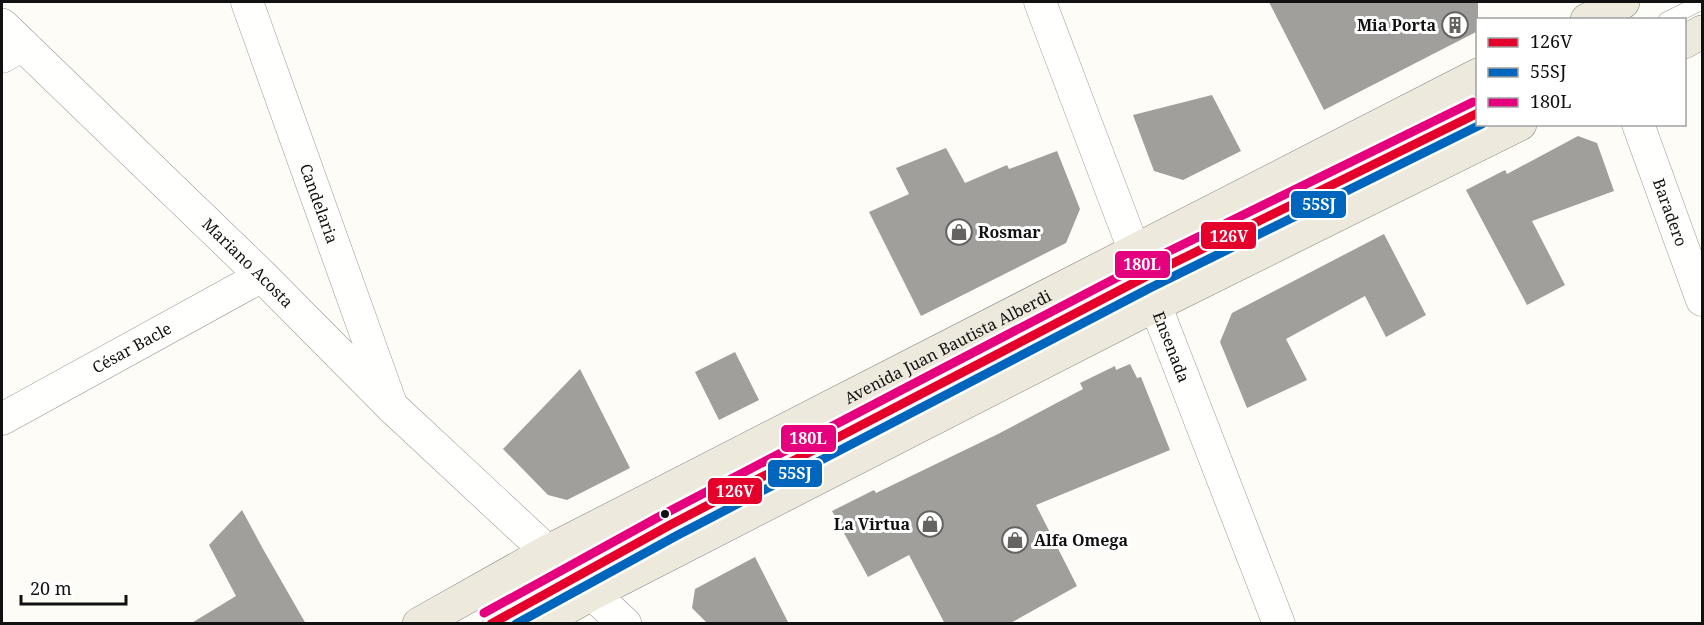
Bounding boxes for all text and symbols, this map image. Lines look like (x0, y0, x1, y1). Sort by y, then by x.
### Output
building icon: Mia Porta (1440, 10, 1470, 40)
place label: Mia Porta (1357, 14, 1436, 36)
legend (1476, 18, 1686, 126)
text: 126V (1530, 29, 1573, 53)
text: 55SJ (1530, 59, 1566, 83)
text: 180L (1530, 89, 1571, 113)
street label: Candelaria (295, 161, 344, 246)
street label: Baradero (1648, 175, 1693, 249)
line badge: 55SJ (1290, 190, 1347, 219)
text: 55SJ (1302, 193, 1337, 215)
street label: Mariano Acosta (197, 213, 298, 312)
shop icon: Rosmar (944, 217, 974, 247)
place label: Rosmar (978, 221, 1041, 243)
line badge: 126V (1200, 221, 1257, 250)
text: 126V (1210, 225, 1249, 247)
line badge: 180L (1114, 250, 1171, 279)
text: 180L (1123, 253, 1161, 275)
street label: Avenida Juan Bautista Alberdi (840, 285, 1055, 409)
street label: Ensenada (1148, 308, 1195, 385)
street label: César Bacle (88, 317, 175, 378)
line badge: 180L (780, 424, 837, 453)
text: 180L (789, 427, 827, 449)
line badge: 55SJ (767, 459, 823, 488)
text: 55SJ (778, 462, 813, 484)
line badge: 126V (707, 477, 763, 505)
text: 126V (716, 480, 755, 502)
unlabelled marker (659, 508, 671, 520)
shop icon: La Virtua (915, 509, 945, 539)
place label: La Virtua (834, 513, 910, 535)
shop icon: Alfa Omega (1000, 525, 1030, 555)
place label: Alfa Omega (1034, 529, 1128, 551)
scale bar (21, 568, 126, 606)
text: 20 m (30, 576, 72, 600)

